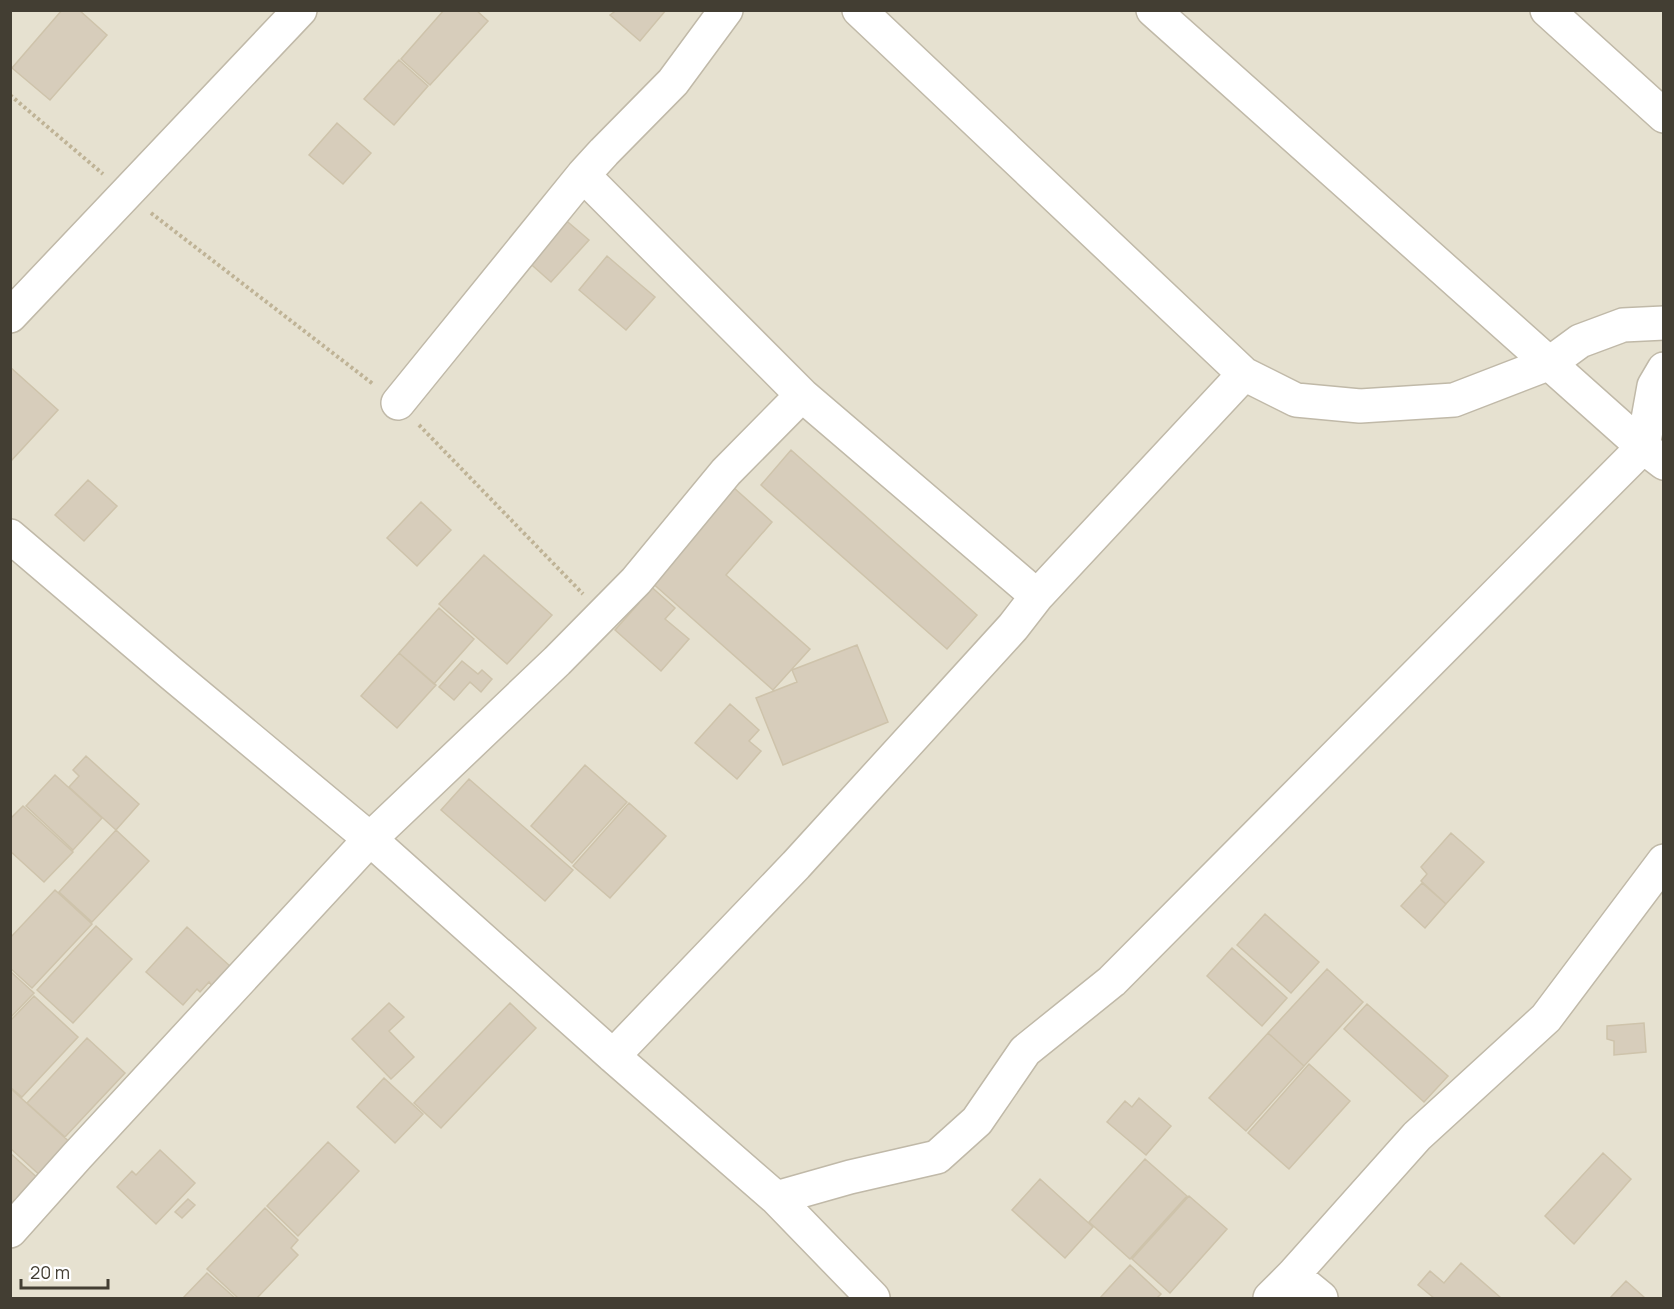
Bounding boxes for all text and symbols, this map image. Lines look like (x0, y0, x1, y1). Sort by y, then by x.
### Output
scale bar (21, 1252, 108, 1290)
text: 20 m (30, 1260, 70, 1284)

